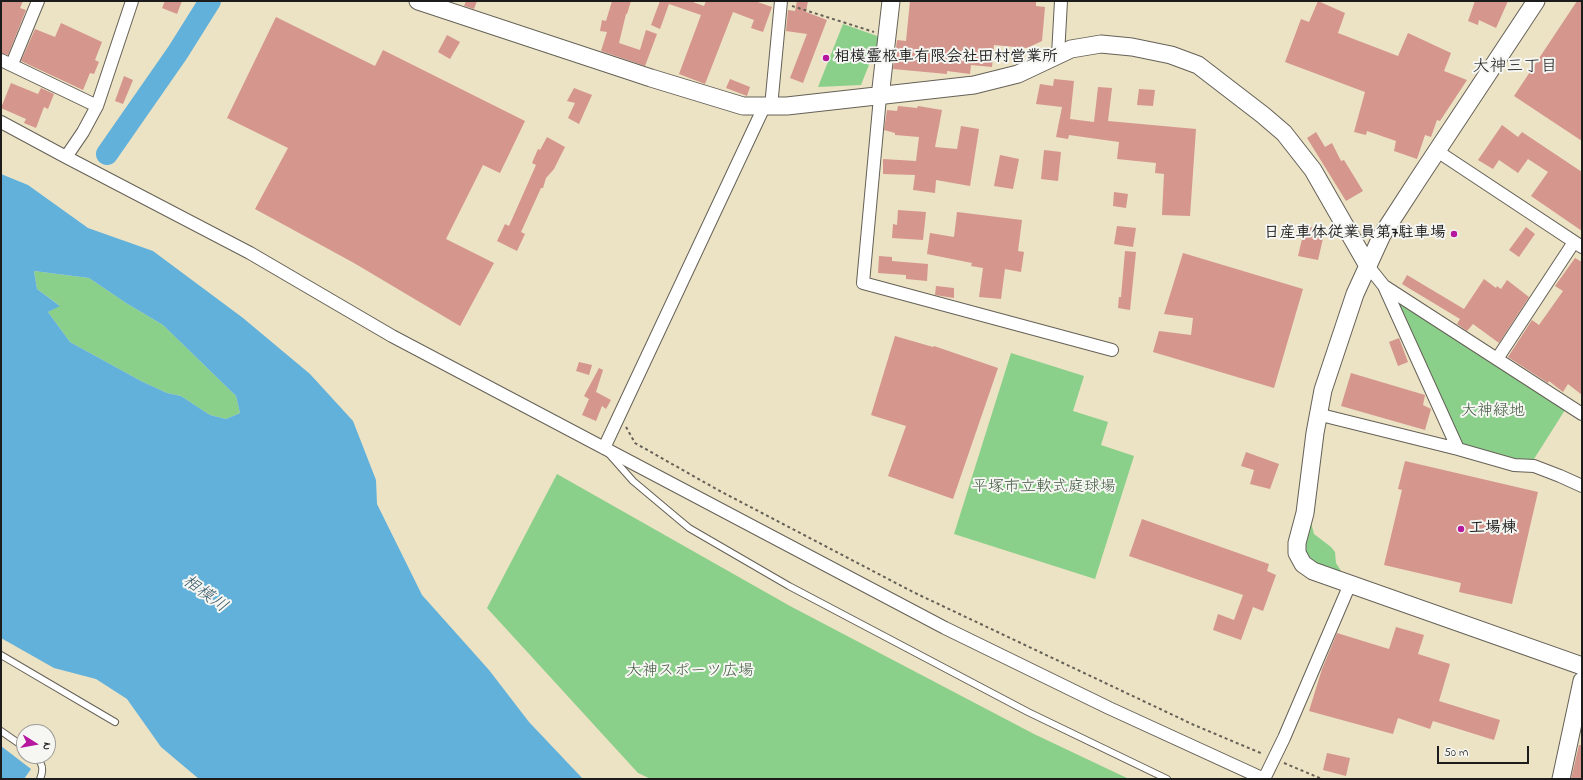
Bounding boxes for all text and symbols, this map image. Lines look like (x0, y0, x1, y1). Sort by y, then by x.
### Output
place label: 相模霊柩車有限会社田村営業所 (834, 48, 1058, 68)
marker: 相模霊柩車有限会社田村営業所 (821, 53, 831, 63)
district label: 大神三丁目 (1473, 58, 1557, 78)
place label: 日産車体従業員第7駐車場 (1263, 224, 1446, 244)
marker: 日産車体従業員第7駐車場 (1449, 229, 1459, 239)
park label: 大神緑地 (1461, 402, 1525, 422)
park label: 平塚市立軟式庭球場 (972, 478, 1116, 498)
place label: 工場棟 (1469, 519, 1517, 539)
marker: 工場棟 (1456, 524, 1466, 534)
water label: 相模川 (177, 572, 231, 618)
park label: 大神スポーツ広場 (626, 662, 754, 682)
north arrow (16, 724, 56, 764)
scale bar (1439, 738, 1531, 764)
text: N (38, 741, 55, 751)
text: 50 m (1444, 744, 1468, 762)

